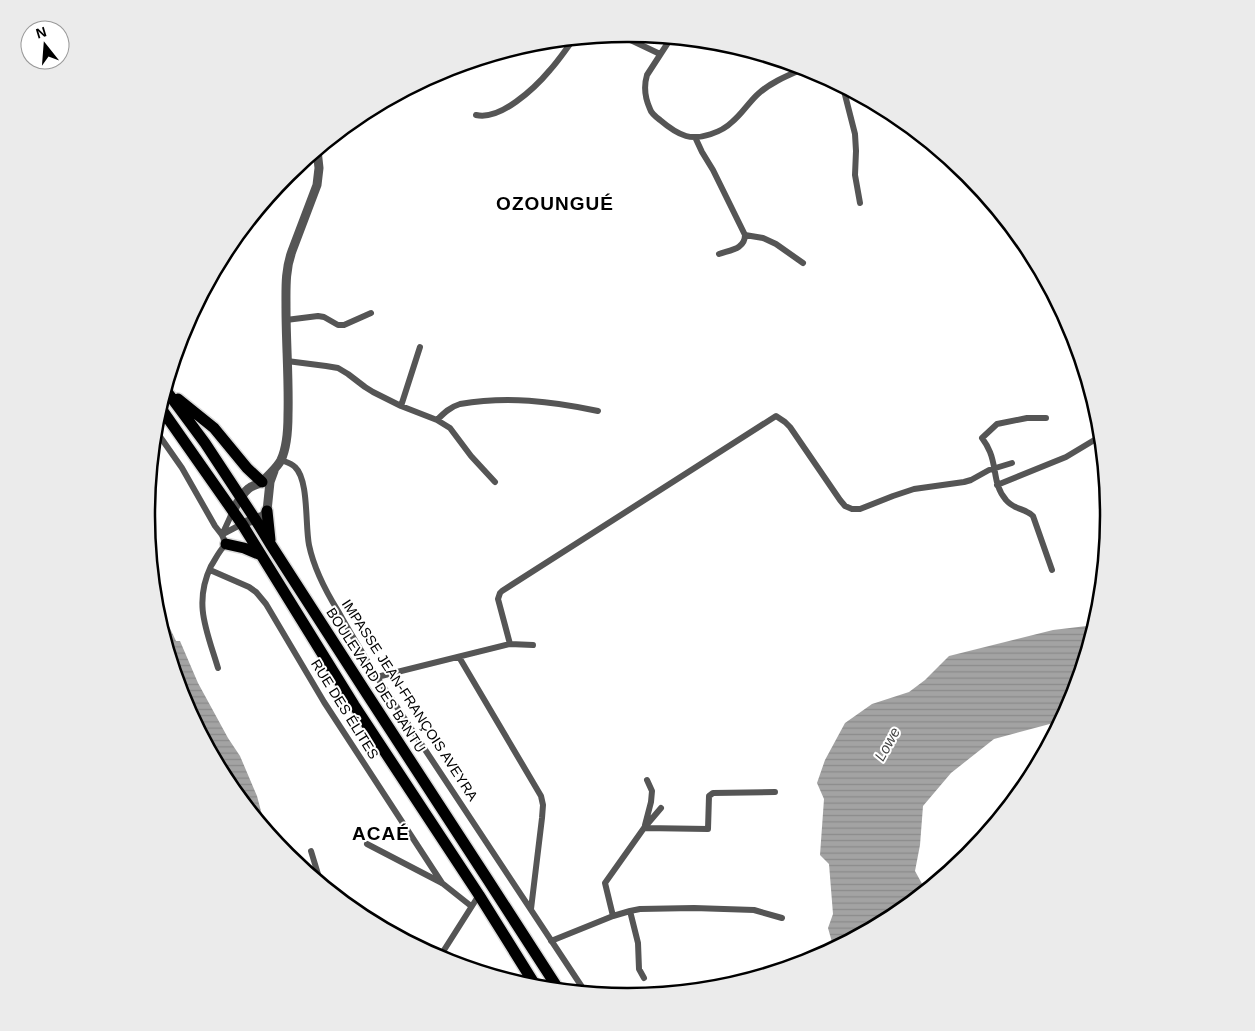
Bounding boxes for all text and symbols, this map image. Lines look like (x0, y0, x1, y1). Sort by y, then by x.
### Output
north arrow (20, 20, 70, 70)
text: N (34, 23, 48, 42)
district label: OZOUNGUÉ (496, 193, 614, 214)
street label: IMPASSE JEAN-FRANÇOIS AVEYRA (339, 596, 482, 804)
street label: BOULEVARD DES BANTU (323, 605, 429, 755)
street label: RUE DES ÉLITES (308, 656, 382, 762)
water label: Lowe (871, 724, 903, 764)
district label: ACAÉ (352, 823, 410, 844)

